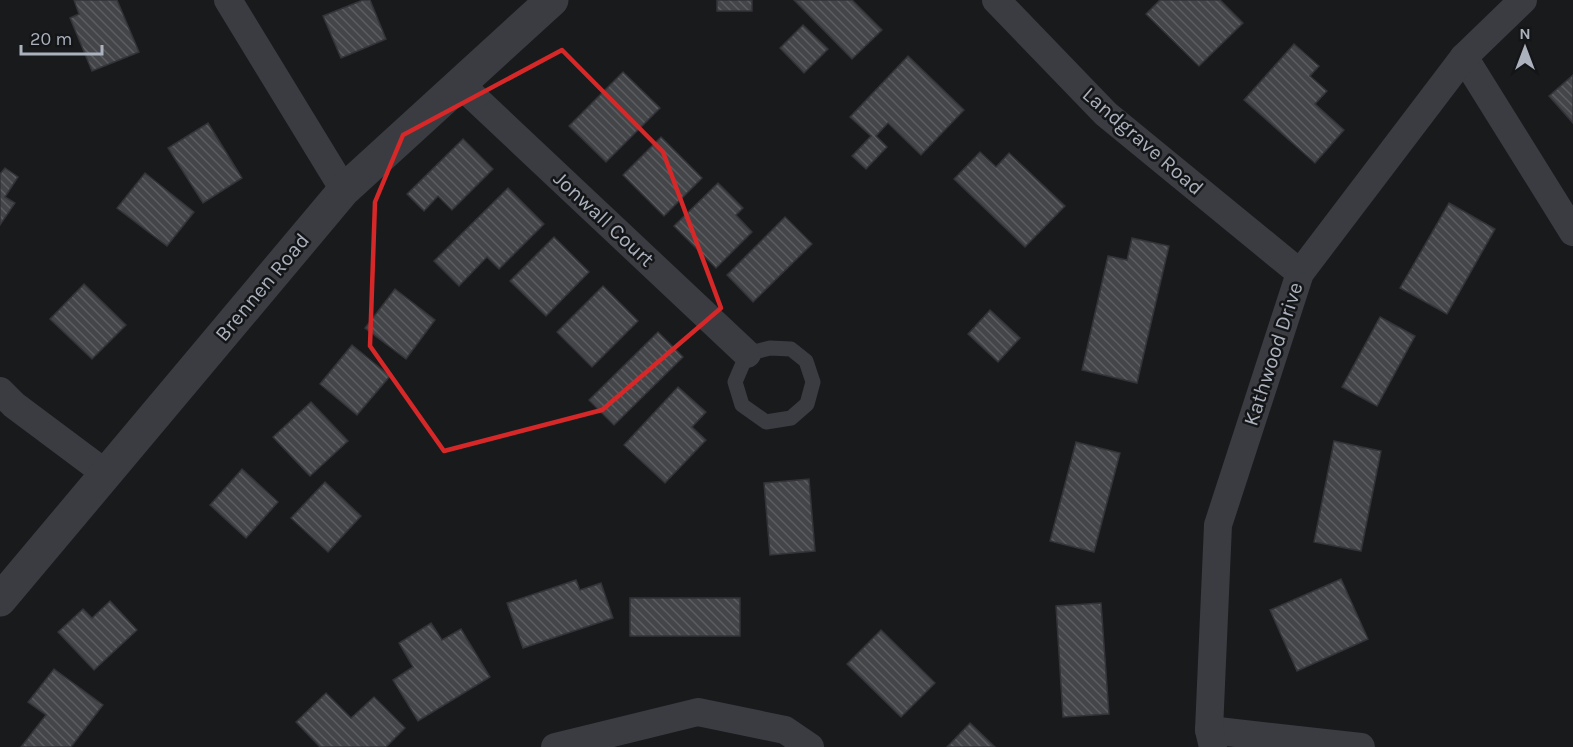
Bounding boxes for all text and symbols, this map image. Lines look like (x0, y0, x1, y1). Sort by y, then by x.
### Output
scale bar (21, 18, 102, 56)
north arrow (1495, 18, 1555, 78)
text: N (1519, 24, 1531, 43)
text: 20 m (30, 28, 72, 50)
street label: Landgrave Road (1078, 82, 1208, 200)
street label: Jonwall Court (549, 166, 659, 272)
street label: Brennen Road (210, 228, 314, 346)
street label: Kathwood Drive (1238, 279, 1308, 429)

